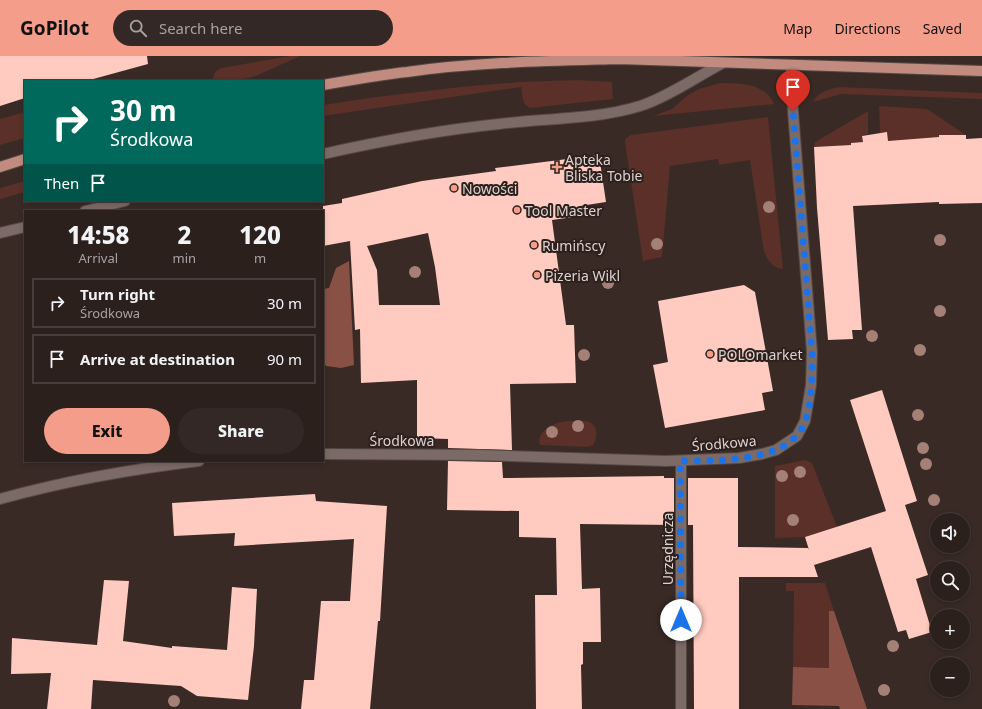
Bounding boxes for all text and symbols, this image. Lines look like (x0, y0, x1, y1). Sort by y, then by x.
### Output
search box (113, 10, 393, 46)
text: GoPilot (20, 15, 89, 41)
icon: search (127, 17, 149, 39)
text: Search here (159, 18, 242, 38)
text: Map (783, 19, 812, 38)
text: Directions (834, 19, 901, 38)
text: Saved (923, 19, 962, 38)
pin (776, 70, 810, 111)
icon: arrive (782, 76, 804, 98)
text: 30 m (110, 91, 177, 129)
icon: right (44, 96, 96, 148)
text: Środkowa (110, 127, 193, 151)
place label: Apteka Bliska Tobie (565, 150, 642, 185)
marker: Apteka Bliska Tobie (552, 162, 562, 172)
icon: arrive (87, 172, 109, 194)
text: Then (44, 173, 79, 193)
place label: Nowości (462, 179, 517, 198)
marker: Nowości (449, 183, 459, 193)
place label: Tool Master (525, 201, 602, 220)
marker: Tool Master (512, 205, 522, 215)
text: 14:58 (67, 218, 129, 251)
text: 2 (177, 218, 191, 251)
text: 120 (239, 218, 281, 251)
place label: Rumińscy (542, 236, 606, 255)
marker: Rumińscy (529, 240, 539, 250)
text: Arrival (78, 249, 118, 267)
text: min (173, 249, 196, 267)
text: m (254, 249, 266, 267)
place label: Pizeria Wikl (545, 266, 620, 285)
marker: Pizeria Wikl (532, 270, 542, 280)
text: Turn right (80, 284, 155, 304)
icon: right (46, 292, 68, 314)
text: 30 m (267, 293, 302, 313)
text: Środkowa (80, 304, 140, 322)
place label: POLOmarket (718, 345, 803, 364)
icon: arrive (46, 348, 68, 370)
text: Arrive at destination (80, 349, 235, 369)
text: 90 m (267, 349, 302, 369)
marker: POLOmarket (705, 349, 715, 359)
button: Exit (44, 408, 170, 454)
button: Share (178, 408, 304, 454)
street label: Środkowa (370, 431, 434, 450)
street label: Środkowa (691, 431, 757, 455)
street label: Urzędnicza (658, 513, 677, 585)
map controls (930, 513, 970, 697)
button: sound (930, 513, 970, 553)
button: search (930, 561, 970, 601)
position arrow (660, 599, 702, 641)
button: + (930, 609, 970, 649)
button: − (930, 657, 970, 697)

